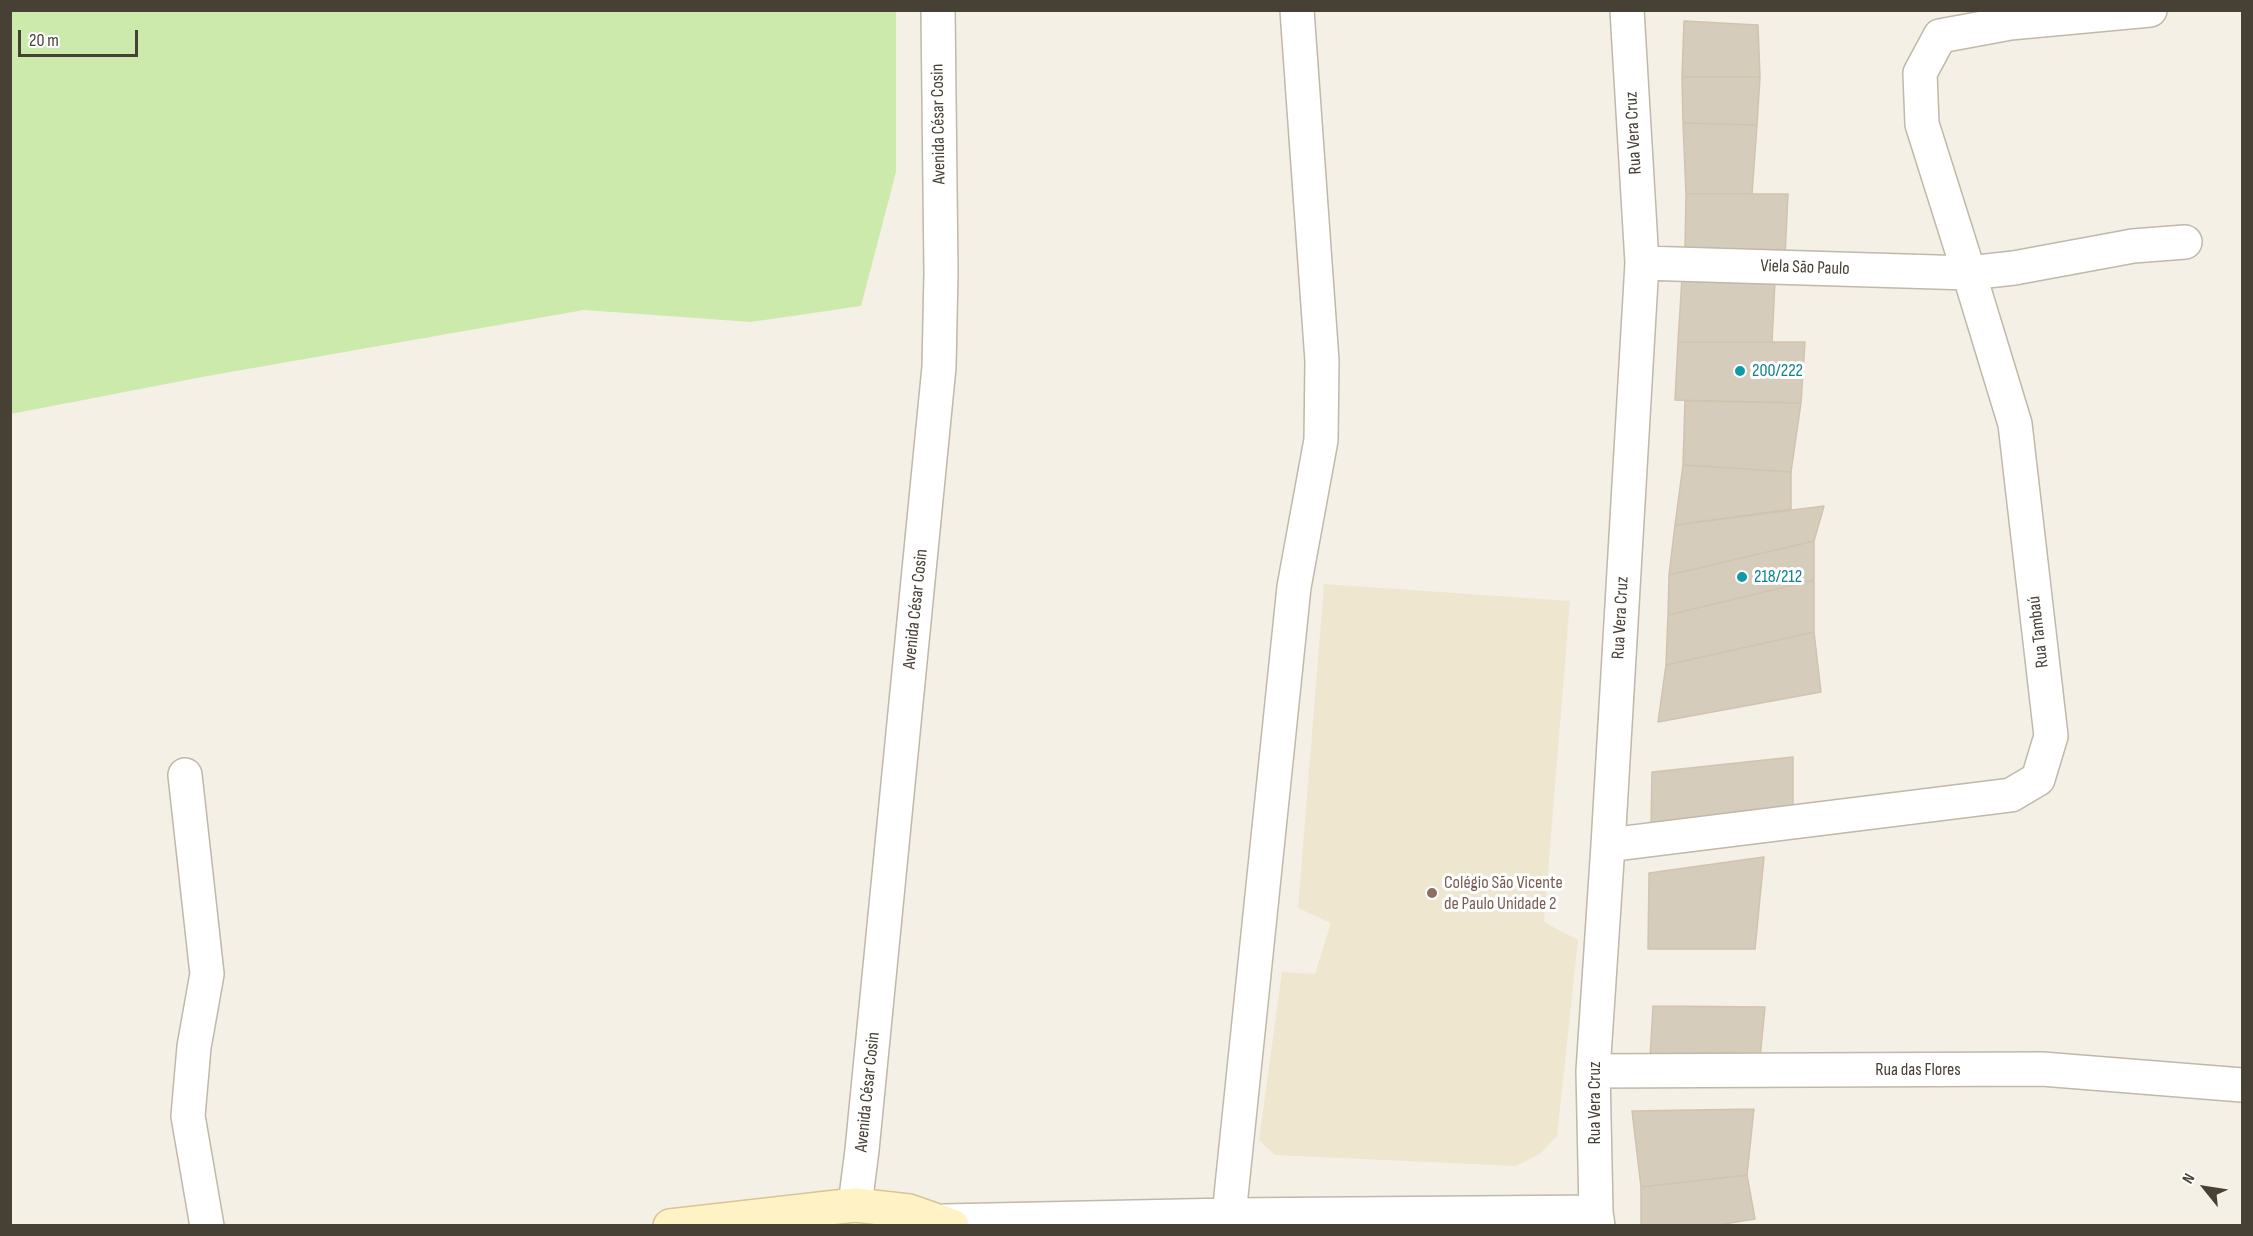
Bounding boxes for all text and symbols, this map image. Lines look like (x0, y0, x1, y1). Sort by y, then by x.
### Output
scale bar (21, 18, 141, 56)
text: 20 m (29, 30, 59, 51)
street label: Avenida César Cosin (927, 64, 951, 184)
street label: Rua Vera Cruz (1621, 91, 1647, 175)
street label: Viela São Paulo (1760, 256, 1850, 280)
place label: 200/222 (1752, 360, 1803, 382)
marker: 200/222 (1733, 364, 1747, 378)
street label: Avenida César Cosin (899, 548, 933, 670)
place label: 218/212 (1754, 566, 1802, 588)
marker: 218/212 (1735, 570, 1749, 584)
street label: Rua Vera Cruz (1608, 576, 1634, 660)
street label: Rua Tambaú (2024, 595, 2054, 669)
place label: Colégio São Vicente de Paulo Unidade 2 (1444, 872, 1563, 914)
marker: Colégio São Vicente de Paulo Unidade 2 (1425, 886, 1439, 900)
street label: Avenida César Cosin (851, 1031, 885, 1153)
street label: Rua das Flores (1875, 1059, 1961, 1081)
street label: Rua Vera Cruz (1584, 1062, 1606, 1144)
north arrow (2175, 1158, 2235, 1218)
text: N (2179, 1170, 2199, 1187)

